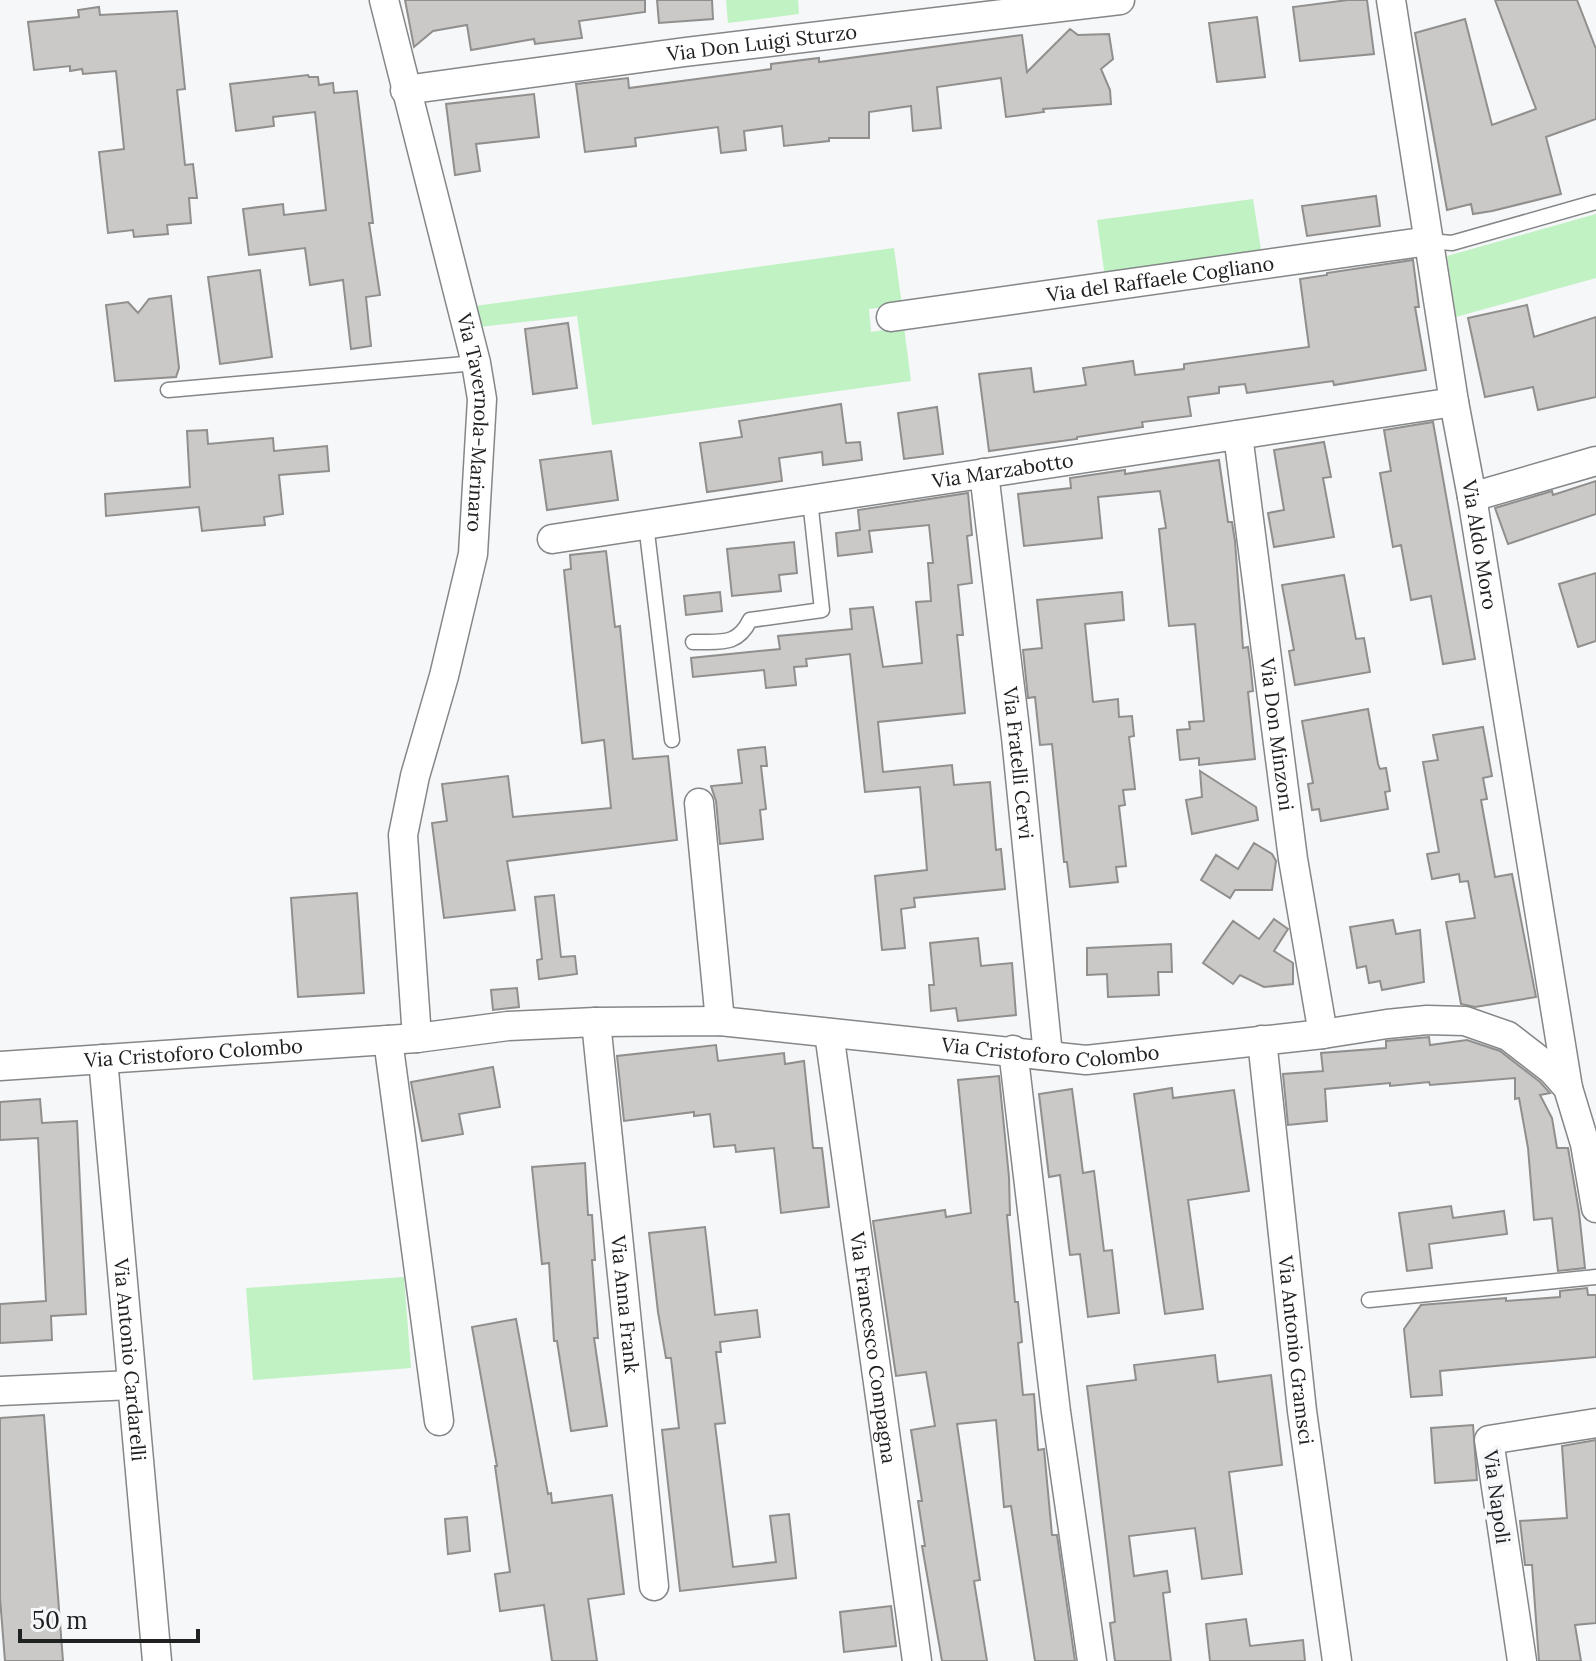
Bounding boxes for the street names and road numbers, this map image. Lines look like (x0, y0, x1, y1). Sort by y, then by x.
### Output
street label: Via Don Luigi Sturzo (664, 19, 858, 66)
street label: Via del Raffaele Cogliano (1044, 250, 1276, 307)
street label: Via Tavernola-Marinaro (452, 310, 495, 533)
street label: Via Marzabotto (929, 447, 1075, 493)
street label: Via Aldo Moro (1457, 477, 1503, 611)
street label: Via Don Minzoni (1255, 656, 1300, 812)
street label: Via Fratelli Cervi (998, 684, 1039, 840)
street label: Via Cristoforo Colombo (939, 1032, 1160, 1072)
street label: Via Cristoforo Colombo (83, 1033, 304, 1072)
street label: Via Francesco Compagna (845, 1230, 902, 1465)
street label: Via Anna Frank (606, 1233, 645, 1375)
street label: Via Antonio Gramsci (1273, 1253, 1320, 1446)
street label: Via Antonio Cardarelli (109, 1256, 152, 1462)
street label: Via Napoli (1478, 1448, 1516, 1545)

